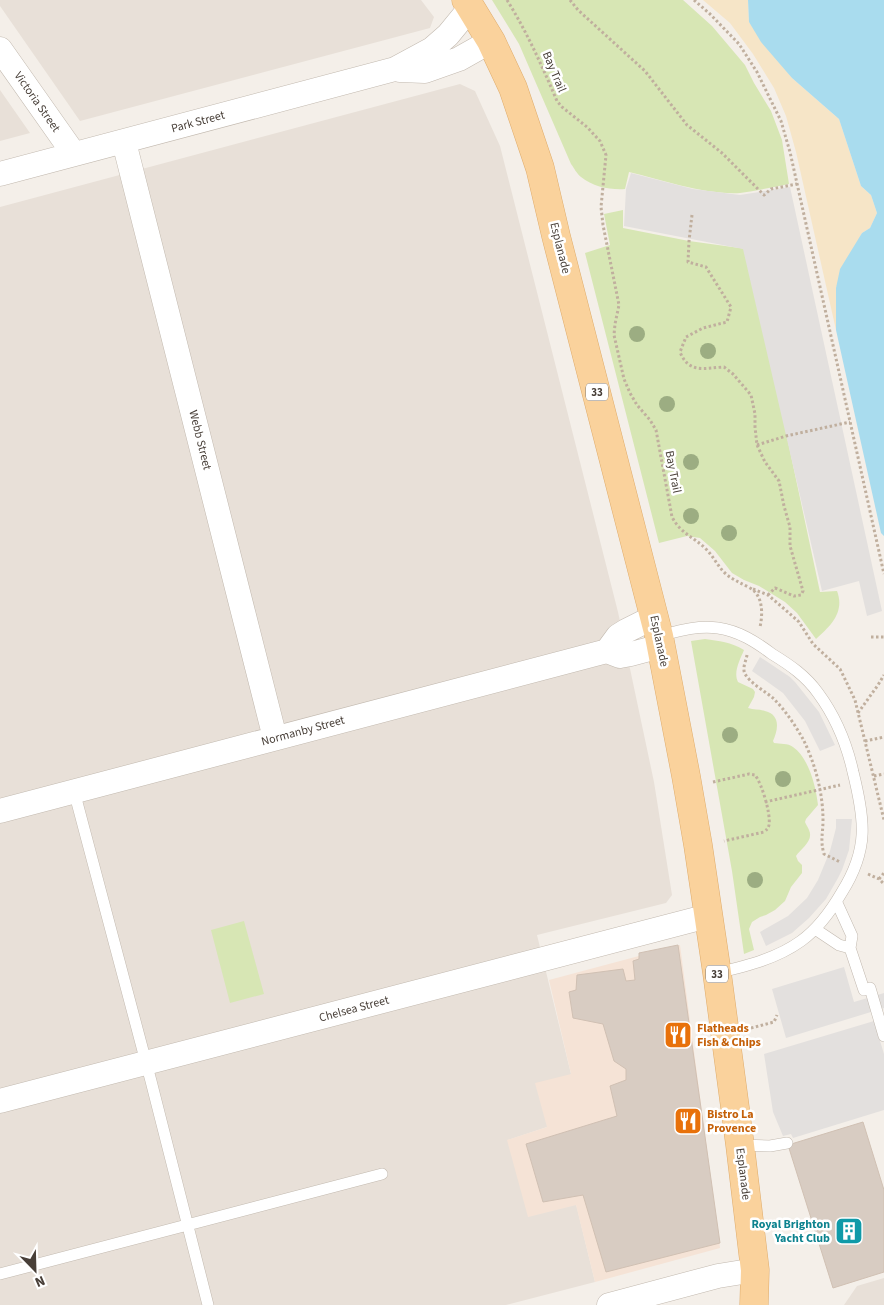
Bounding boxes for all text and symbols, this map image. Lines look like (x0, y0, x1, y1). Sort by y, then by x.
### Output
street label: Bay Trail (538, 49, 570, 95)
street label: Victoria Street (10, 68, 64, 136)
street label: Park Street (169, 107, 227, 137)
street label: Esplanade (545, 221, 575, 275)
road number: 33 (586, 384, 608, 401)
street label: Webb Street (184, 408, 216, 472)
street label: Bay Trail (661, 449, 685, 495)
street label: Esplanade (645, 614, 673, 668)
street label: Normanby Street (259, 712, 347, 750)
road number: 33 (706, 966, 728, 982)
street label: Chelsea Street (317, 992, 391, 1026)
restaurant icon: Flatheads Fish & Chips (663, 1020, 693, 1050)
place label: Flatheads Fish & Chips (697, 1020, 761, 1051)
restaurant icon: Bistro La Provence (673, 1106, 703, 1136)
place label: Bistro La Provence (707, 1106, 756, 1137)
street label: Esplanade (731, 1147, 755, 1201)
place label: Royal Brighton Yacht Club (752, 1216, 830, 1247)
building icon: Royal Brighton Yacht Club (834, 1216, 864, 1246)
north arrow (10, 1245, 60, 1295)
text: N (31, 1270, 48, 1292)

